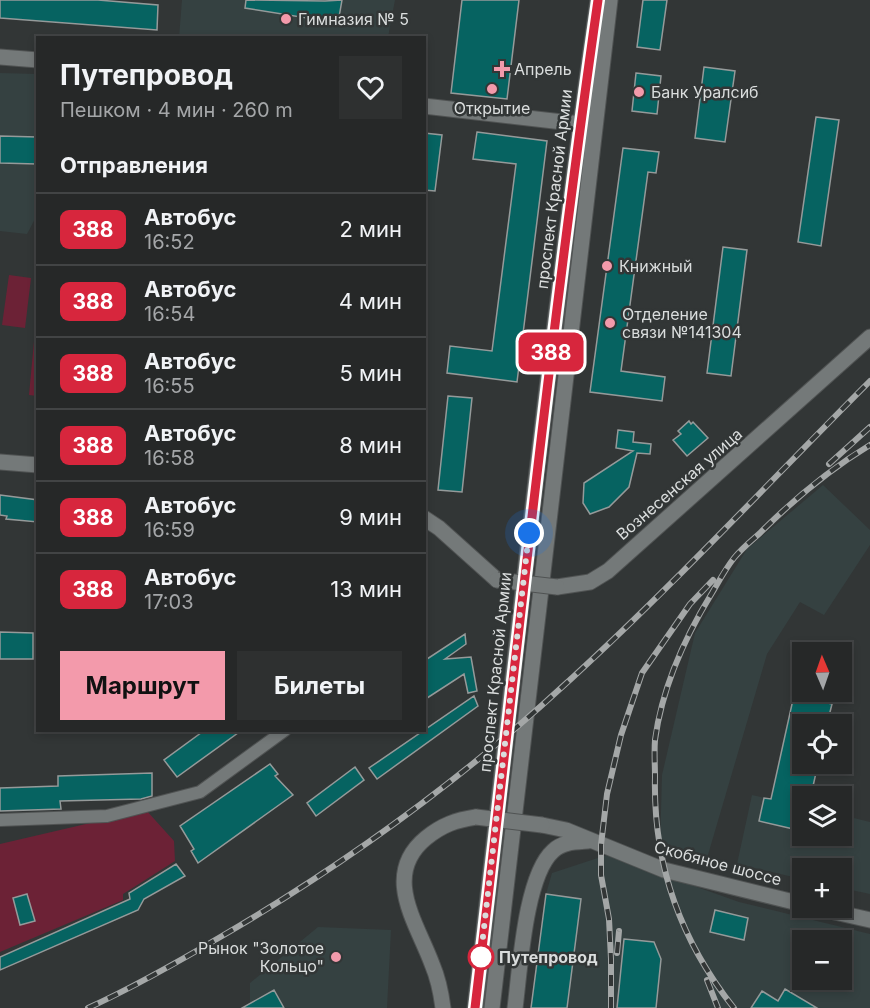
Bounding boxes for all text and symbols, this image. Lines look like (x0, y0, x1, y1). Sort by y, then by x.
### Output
place label: Гимназия № 5 (298, 9, 409, 29)
marker: Гимназия № 5 (279, 12, 293, 26)
button: heart (339, 56, 402, 119)
text: Путепровод (60, 58, 233, 92)
place label: Апрель (514, 59, 572, 79)
marker: Апрель (495, 62, 509, 76)
marker: Открытие (485, 82, 499, 96)
place label: Банк Уралсиб (651, 82, 759, 102)
marker: Банк Уралсиб (632, 85, 646, 99)
street label: проспект Красной Армии (532, 88, 576, 290)
text: Пешком · 4 мин · 260 m (60, 98, 293, 122)
place label: Открытие (454, 98, 530, 118)
text: Отправления (60, 152, 208, 178)
text: Автобус (144, 204, 237, 230)
text: 2 мин (339, 216, 402, 242)
text: 388 (73, 217, 113, 242)
text: 16:52 (144, 230, 195, 254)
place label: Книжный (619, 256, 692, 276)
marker: Книжный (600, 259, 614, 273)
text: Автобус (144, 276, 237, 302)
text: 4 мин (339, 288, 402, 314)
text: 388 (73, 289, 113, 314)
text: 16:54 (144, 302, 195, 326)
place label: Отделение связи №141304 (622, 304, 742, 342)
marker: Отделение связи №141304 (603, 316, 617, 330)
line badge: 388 (516, 332, 586, 372)
text: 388 (531, 340, 571, 365)
text: Автобус (144, 348, 237, 374)
text: 5 мин (339, 360, 402, 386)
text: 388 (73, 361, 113, 386)
text: 16:55 (144, 374, 195, 398)
text: Автобус (144, 420, 237, 446)
street label: Вознесенская улица (612, 424, 746, 544)
text: 8 мин (339, 432, 402, 458)
text: 388 (73, 433, 113, 458)
text: 16:58 (144, 446, 195, 470)
text: Автобус (144, 492, 237, 518)
text: 9 мин (339, 504, 402, 530)
text: 388 (73, 505, 113, 530)
text: 16:59 (144, 518, 195, 542)
your location (514, 518, 544, 548)
text: Автобус (144, 564, 237, 590)
street label: проспект Красной Армии (475, 571, 515, 773)
text: 13 мин (330, 576, 402, 602)
text: 388 (73, 577, 113, 602)
text: 17:03 (144, 590, 194, 614)
north arrow (792, 642, 852, 702)
map controls (792, 642, 852, 990)
button: Маршрут (60, 651, 225, 720)
button: Билеты (237, 651, 402, 720)
button: locate (792, 714, 852, 774)
button: layers (792, 786, 852, 846)
street label: Скобяное шоссе (652, 836, 784, 890)
button: + (792, 858, 852, 918)
button: − (792, 930, 852, 990)
place label: Рынок "Золотое Кольцо" (198, 938, 324, 976)
marker: Путепровод (468, 944, 494, 970)
place label: Путепровод (499, 947, 598, 967)
marker: Рынок "Золотое Кольцо" (329, 950, 343, 964)

